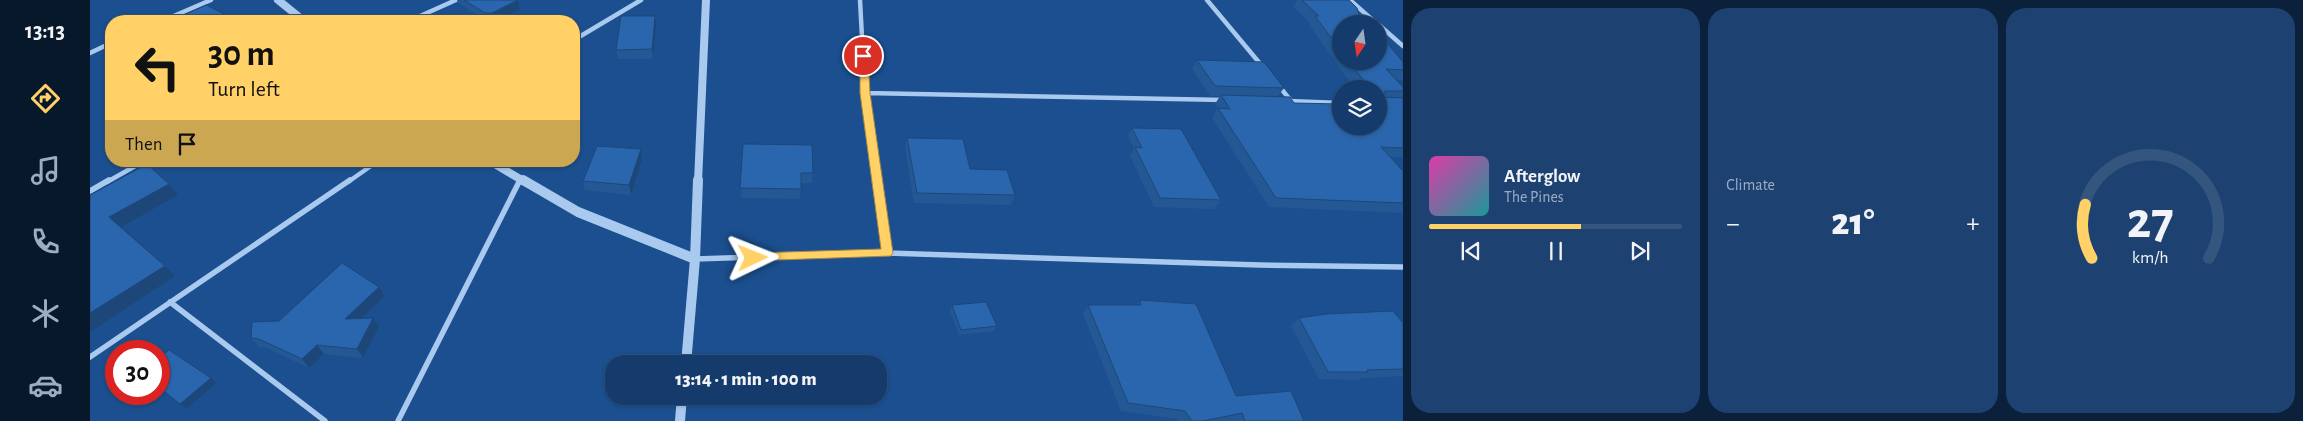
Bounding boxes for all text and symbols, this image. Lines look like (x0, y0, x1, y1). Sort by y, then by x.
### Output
north arrow (1332, 15, 1388, 70)
map controls (1332, 15, 1387, 135)
text: 13:13 (25, 20, 65, 42)
icon: left (125, 35, 190, 100)
pin (842, 35, 884, 77)
text: 30 m (208, 37, 275, 72)
icon: arrive (849, 42, 877, 70)
text: Turn left (208, 78, 280, 100)
button: layers (1332, 80, 1387, 135)
icon: directions (28, 81, 63, 116)
icon: arrive (173, 130, 201, 158)
text: Then (125, 135, 163, 154)
icon: music (28, 153, 63, 188)
text: Afterglow (1504, 167, 1580, 186)
text: Climate (1726, 177, 1775, 193)
text: The Pines (1504, 189, 1564, 205)
text: 27 (2127, 195, 2174, 247)
text: 21° (1831, 204, 1875, 242)
text: − (1726, 210, 1740, 238)
text: + (1966, 210, 1980, 238)
icon: phone (28, 224, 63, 259)
position arrow (726, 231, 778, 283)
icon: previous (1457, 237, 1485, 265)
icon: pause (1542, 237, 1570, 265)
icon: next (1626, 237, 1654, 265)
text: km/h (2132, 249, 2169, 267)
icon: climate (28, 296, 63, 331)
speed limit sign: 30 (105, 340, 170, 405)
icon: car (28, 368, 63, 403)
text: 13:14 · 1 min · 100 m (675, 370, 817, 389)

